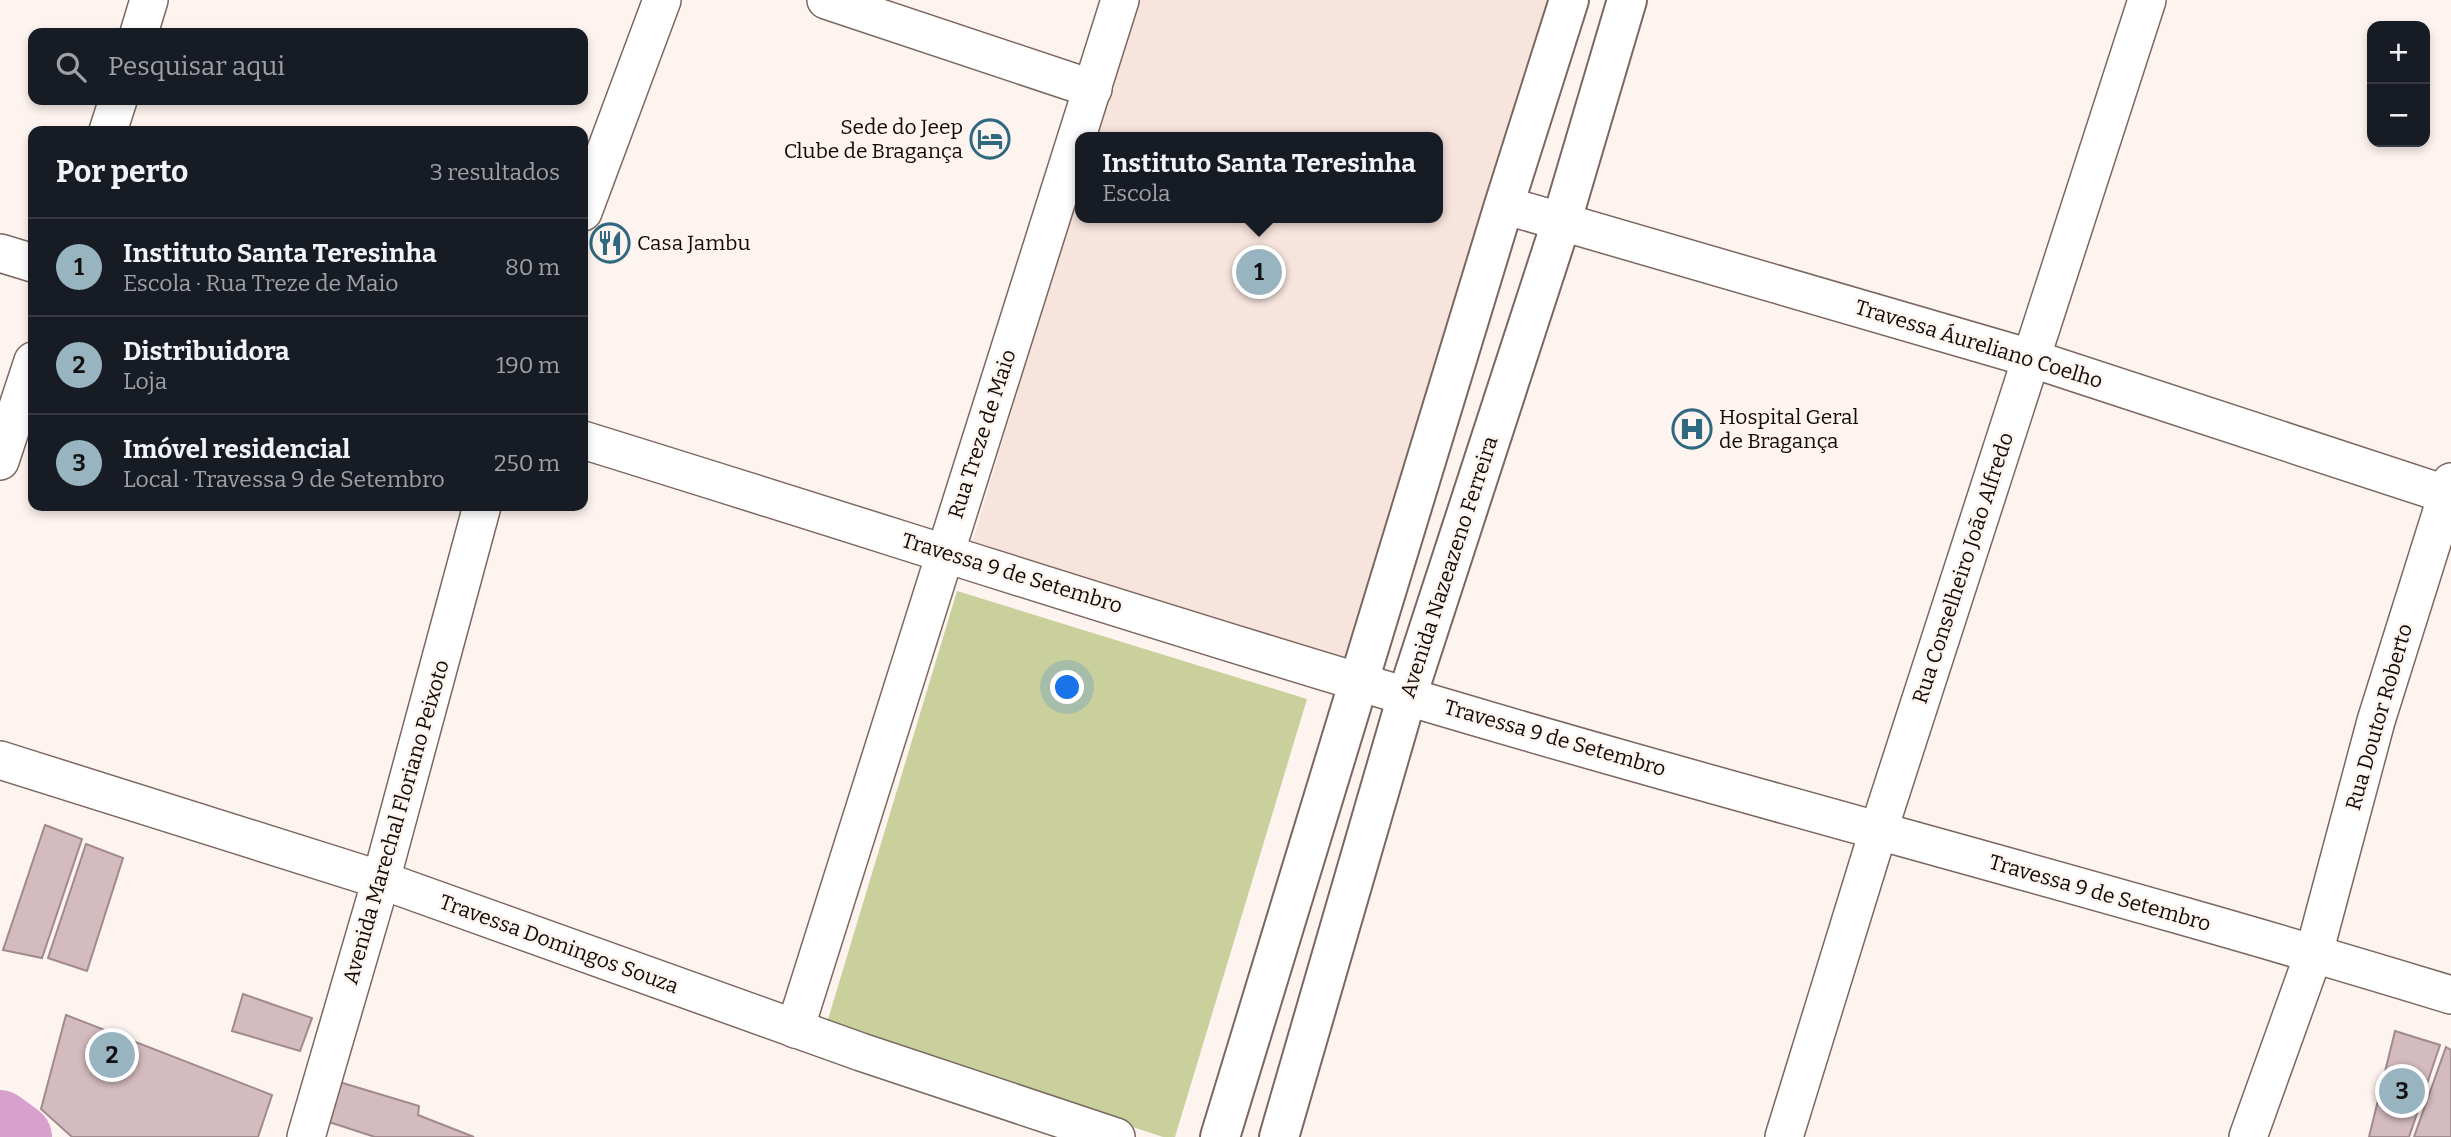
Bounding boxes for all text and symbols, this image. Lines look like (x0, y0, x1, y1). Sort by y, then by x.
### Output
map controls (2367, 21, 2430, 147)
button: + (2367, 21, 2430, 84)
search box (28, 28, 588, 105)
icon: search (52, 48, 90, 86)
text: Pesquisar aqui (108, 51, 285, 82)
button: − (2367, 84, 2430, 147)
place label: Sede do Jeep Clube de Bragança (784, 114, 964, 164)
hotel icon: Sede do Jeep Clube de Bragança (969, 118, 1011, 160)
popup (1075, 132, 1443, 223)
text: Instituto Santa Teresinha (1102, 148, 1416, 179)
text: Por perto (56, 154, 188, 190)
text: 3 resultados (430, 158, 560, 186)
text: Escola (1102, 179, 1171, 207)
restaurant icon: Casa Jambu (589, 222, 631, 264)
place label: Casa Jambu (637, 230, 751, 256)
text: Instituto Santa Teresinha (123, 238, 437, 269)
pin: 1 (1236, 246, 1282, 298)
text: 1 (74, 253, 84, 281)
text: 80 m (505, 253, 560, 281)
text: Escola · Rua Treze de Maio (123, 269, 399, 297)
street label: Travessa Áureliano Coelho (1852, 294, 2106, 394)
text: Distribuidora (123, 336, 290, 367)
street label: Rua Treze de Maio (942, 346, 1022, 522)
text: 2 (73, 351, 85, 379)
text: 190 m (496, 351, 560, 379)
text: Loja (123, 367, 167, 395)
place label: Hospital Geral de Bragança (1719, 404, 1858, 454)
hospital icon: Hospital Geral de Bragança (1671, 408, 1713, 450)
street label: Rua Conselheiro João Alfredo (1907, 429, 2019, 707)
street label: Avenida Nazeazeno Ferreira (1394, 432, 1504, 701)
text: Imóvel residencial (123, 434, 350, 465)
text: 3 (72, 449, 86, 477)
text: 250 m (494, 449, 560, 477)
text: Local · Travessa 9 de Setembro (123, 465, 445, 493)
street label: Travessa 9 de Setembro (898, 527, 1126, 619)
street label: Rua Doutor Roberto (2340, 621, 2418, 813)
street label: Avenida Marechal Floriano Peixoto (337, 657, 455, 987)
your location (1050, 670, 1084, 704)
street label: Travessa 9 de Setembro (1441, 694, 1669, 782)
street label: Travessa 9 de Setembro (1986, 849, 2214, 937)
street label: Travessa Domingos Souza (436, 889, 683, 1000)
pin: 2 (89, 1029, 135, 1081)
pin: 3 (2379, 1065, 2425, 1117)

